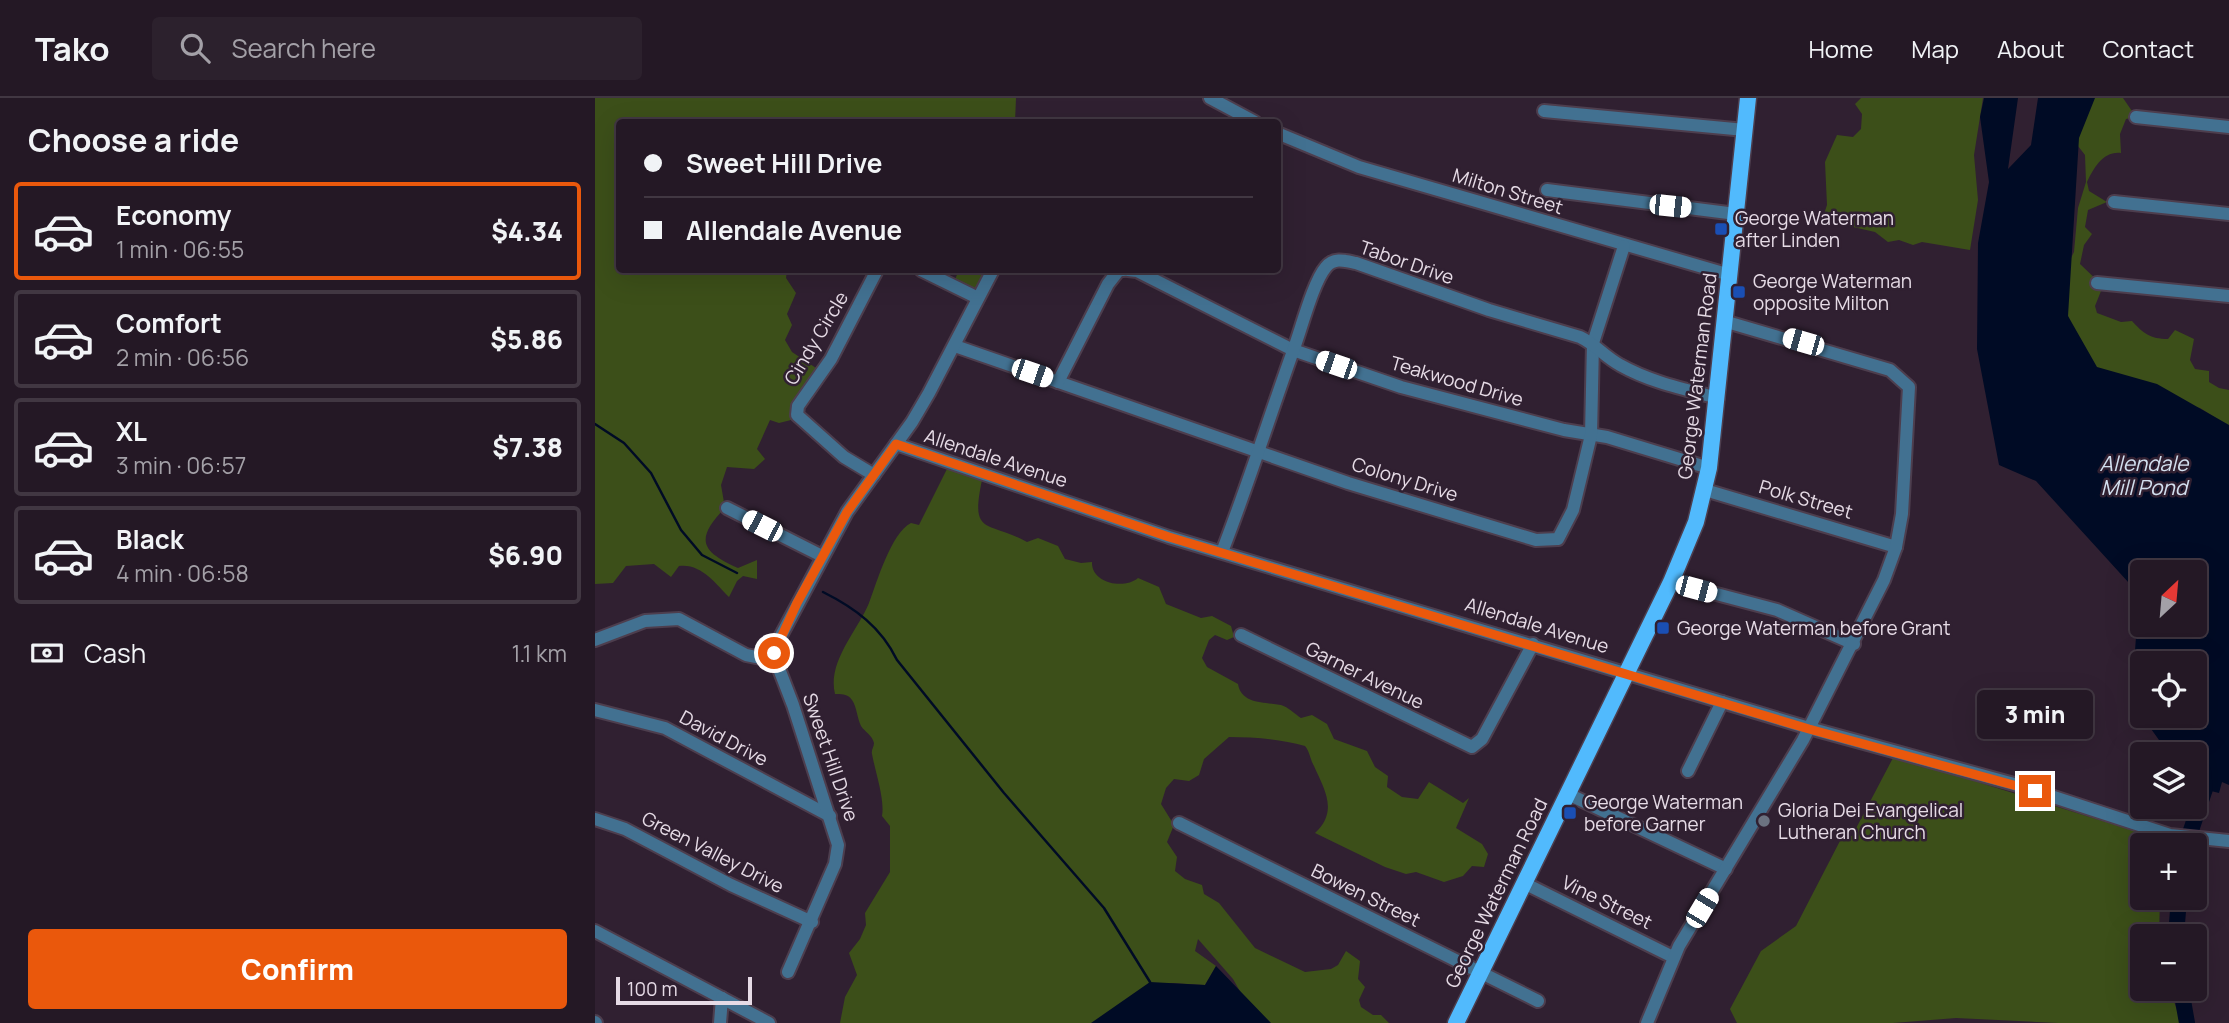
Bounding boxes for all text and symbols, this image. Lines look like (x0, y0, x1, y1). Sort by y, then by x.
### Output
search box (152, 17, 642, 80)
text: Tako (35, 26, 110, 71)
icon: search (176, 29, 214, 67)
text: Search here (232, 30, 376, 66)
text: Home (1808, 32, 1873, 65)
text: Map (1911, 32, 1959, 65)
text: About (1997, 32, 2065, 65)
text: Contact (2103, 32, 2194, 65)
text: Choose a ride (28, 118, 239, 162)
text: Sweet Hill Drive (686, 145, 882, 181)
street label: Milton Street (1450, 162, 1566, 220)
car (1649, 193, 1692, 219)
text: Economy (116, 197, 231, 233)
icon: car (32, 200, 95, 263)
place label: George Waterman after Linden (1735, 205, 1894, 253)
text: Allendale Avenue (686, 212, 902, 248)
text: $4.34 (491, 213, 563, 249)
marker: George Waterman after Linden (1713, 221, 1729, 237)
text: 1 min · 06:55 (116, 233, 244, 265)
street label: Tabor Drive (1356, 234, 1458, 290)
place label: George Waterman opposite Milton (1753, 268, 1912, 316)
street label: George Waterman Road (1671, 271, 1723, 481)
marker: George Waterman opposite Milton (1731, 284, 1747, 300)
street label: Cindy Circle (778, 286, 854, 390)
text: Comfort (116, 305, 222, 341)
icon: car (32, 308, 95, 371)
text: $5.86 (490, 321, 563, 357)
car (1780, 326, 1827, 358)
text: 2 min · 06:56 (116, 341, 249, 373)
car (1313, 348, 1360, 382)
street label: Teakwood Drive (1388, 350, 1526, 412)
car (1009, 356, 1056, 390)
text: XL (116, 413, 147, 449)
icon: car (32, 416, 95, 479)
street label: Allendale Avenue (921, 423, 1071, 493)
text: $7.38 (492, 429, 563, 465)
text: 3 min · 06:57 (116, 449, 246, 481)
water label: Allendale Mill Pond (2100, 449, 2190, 501)
street label: Colony Drive (1349, 451, 1461, 507)
street label: Polk Street (1756, 473, 1856, 525)
car (739, 507, 786, 545)
text: Black (116, 521, 184, 557)
icon: car (32, 524, 95, 587)
text: $6.90 (488, 537, 563, 573)
text: 4 min · 06:58 (116, 557, 249, 589)
north arrow (2130, 560, 2207, 637)
map controls (2130, 560, 2207, 1001)
car (1673, 573, 1720, 605)
street label: Allendale Avenue (1462, 591, 1612, 659)
place label: George Waterman before Grant (1677, 615, 1951, 641)
marker: George Waterman before Grant (1655, 620, 1671, 636)
icon: cash (28, 634, 66, 672)
text: Cash (84, 635, 146, 671)
street label: Garner Avenue (1301, 635, 1429, 715)
text: 1.1 km (511, 637, 567, 669)
route start (758, 637, 790, 669)
button: locate (2130, 651, 2207, 728)
street label: Sweet Hill Drive (797, 689, 865, 825)
callout: 3 min (1977, 690, 2093, 738)
text: 3 min (2005, 698, 2065, 730)
street label: David Drive (675, 704, 773, 772)
button: layers (2130, 742, 2207, 819)
route end (2019, 775, 2051, 807)
place label: George Waterman before Garner (1584, 789, 1743, 837)
street label: George Waterman Road (1439, 794, 1553, 992)
place label: Gloria Dei Evangelical Lutheran Church (1778, 797, 1963, 845)
street label: Green Valley Drive (637, 805, 789, 899)
marker: George Waterman before Garner (1562, 805, 1578, 821)
marker: Gloria Dei Evangelical Lutheran Church (1756, 813, 1772, 829)
button: + (2130, 833, 2207, 910)
street label: Bowen Street (1307, 857, 1425, 933)
street label: Vine Street (1557, 869, 1657, 935)
car (1683, 885, 1722, 931)
button: − (2130, 924, 2207, 1001)
button: Confirm (28, 929, 567, 1009)
scale bar (616, 974, 753, 1006)
text: 100 m (627, 976, 678, 1002)

